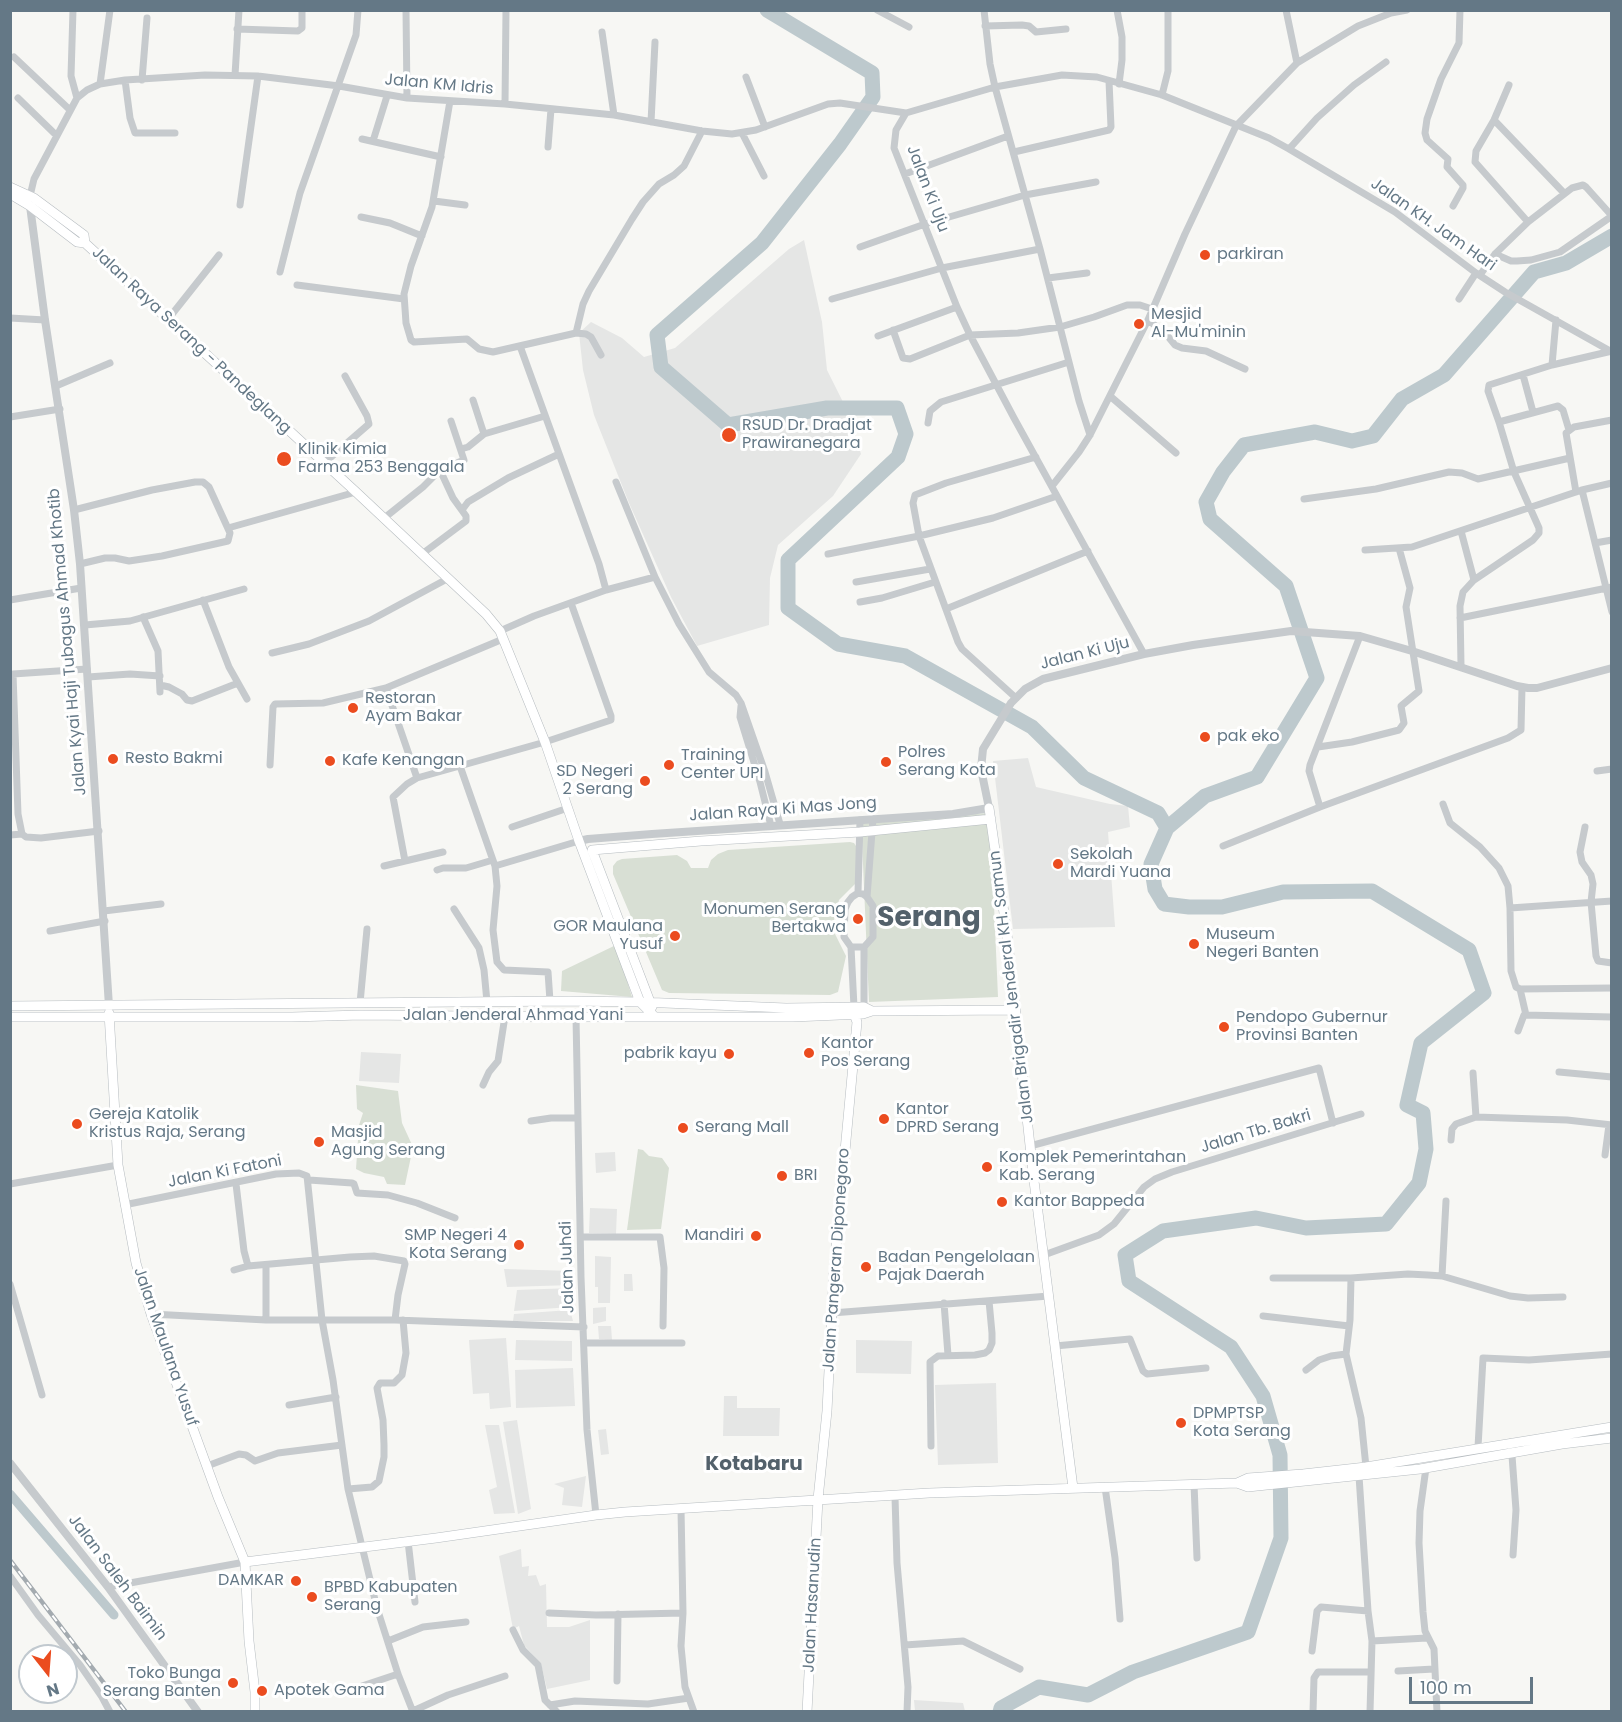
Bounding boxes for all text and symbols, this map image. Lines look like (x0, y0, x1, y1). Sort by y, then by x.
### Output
street label: Jalan KM Idris (384, 71, 494, 99)
street label: Jalan Ki Uju (902, 143, 952, 235)
street label: Jalan KH. Jam Hari (1367, 174, 1499, 276)
street label: Jalan Raya Serang - Pandeglang (87, 243, 295, 439)
place label: parkiran (1217, 245, 1284, 265)
marker: parkiran (1198, 248, 1212, 262)
place label: Mesjid Al-Mu'minin (1151, 305, 1246, 343)
marker: Mesjid Al-Mu'minin (1132, 317, 1146, 331)
place label: RSUD Dr. Dradjat Prawiranegara (742, 416, 872, 454)
marker: RSUD Dr. Dradjat Prawiranegara (720, 426, 738, 444)
place label: Klinik Kimia Farma 253 Benggala (298, 440, 465, 478)
marker: Klinik Kimia Farma 253 Benggala (275, 450, 293, 468)
street label: Jalan Kyai Haji Tubagus Ahmad Khotib (45, 488, 91, 796)
street label: Jalan Ki Uju (1038, 634, 1132, 674)
place label: Restoran Ayam Bakar (365, 689, 462, 727)
marker: Restoran Ayam Bakar (346, 701, 360, 715)
place label: pak eko (1217, 727, 1280, 747)
marker: pak eko (1198, 730, 1212, 744)
place label: Polres Serang Kota (898, 743, 996, 781)
place label: Training Center UPI (681, 746, 763, 784)
place label: Resto Bakmi (125, 749, 223, 769)
place label: Kafe Kenangan (342, 751, 465, 771)
marker: Resto Bakmi (106, 752, 120, 766)
marker: Kafe Kenangan (323, 754, 337, 768)
marker: Polres Serang Kota (879, 755, 893, 769)
marker: Training Center UPI (662, 758, 676, 772)
place label: SD Negeri 2 Serang (556, 762, 633, 800)
marker: SD Negeri 2 Serang (638, 774, 652, 788)
street label: Jalan Raya Ki Mas Jong (689, 794, 877, 826)
place label: Sekolah Mardi Yuana (1070, 845, 1171, 883)
street label: Jalan Brigadir Jenderal KH. Samun (986, 849, 1038, 1125)
marker: Sekolah Mardi Yuana (1051, 857, 1065, 871)
place label: Monumen Serang Bertakwa (703, 900, 846, 938)
district label: Serang (877, 902, 981, 936)
marker: Monumen Serang Bertakwa (851, 912, 865, 926)
place label: GOR Maulana Yusuf (553, 917, 663, 955)
place label: Museum Negeri Banten (1206, 925, 1319, 963)
marker: GOR Maulana Yusuf (668, 929, 682, 943)
marker: Museum Negeri Banten (1187, 937, 1201, 951)
street label: Jalan Jenderal Ahmad Yani (403, 1006, 623, 1026)
place label: Pendopo Gubernur Provinsi Banten (1236, 1008, 1388, 1046)
marker: Pendopo Gubernur Provinsi Banten (1217, 1020, 1231, 1034)
place label: Kantor Pos Serang (821, 1034, 910, 1072)
place label: pabrik kayu (624, 1044, 717, 1064)
marker: Kantor Pos Serang (802, 1046, 816, 1060)
marker: pabrik kayu (722, 1047, 736, 1061)
place label: Kantor DPRD Serang (896, 1100, 999, 1138)
place label: Gereja Katolik Kristus Raja, Serang (89, 1105, 245, 1143)
street label: Jalan Tb. Bakri (1198, 1106, 1314, 1158)
marker: Kantor DPRD Serang (877, 1112, 891, 1126)
marker: Gereja Katolik Kristus Raja, Serang (70, 1117, 84, 1131)
place label: Serang Mall (695, 1118, 789, 1138)
marker: Serang Mall (676, 1121, 690, 1135)
place label: Masjid Agung Serang (331, 1123, 445, 1161)
marker: Masjid Agung Serang (312, 1135, 326, 1149)
street label: Jalan Pangeran Diponegoro (820, 1147, 854, 1373)
place label: Komplek Pemerintahan Kab. Serang (999, 1148, 1186, 1186)
street label: Jalan Ki Fatoni (166, 1152, 284, 1192)
marker: Komplek Pemerintahan Kab. Serang (980, 1160, 994, 1174)
place label: BRI (794, 1166, 817, 1186)
marker: BRI (775, 1169, 789, 1183)
place label: Kantor Bappeda (1014, 1192, 1145, 1212)
marker: Kantor Bappeda (995, 1195, 1009, 1209)
street label: Jalan Juhdi (557, 1221, 579, 1313)
place label: SMP Negeri 4 Kota Serang (404, 1226, 507, 1264)
place label: Mandiri (685, 1226, 744, 1246)
marker: Mandiri (749, 1229, 763, 1243)
marker: SMP Negeri 4 Kota Serang (512, 1238, 526, 1252)
place label: Badan Pengelolaan Pajak Daerah (878, 1248, 1035, 1286)
marker: Badan Pengelolaan Pajak Daerah (859, 1260, 873, 1274)
street label: Jalan Maulana Yusuf (129, 1265, 201, 1429)
place label: DPMPTSP Kota Serang (1193, 1404, 1291, 1442)
marker: DPMPTSP Kota Serang (1174, 1416, 1188, 1430)
district label: Kotabaru (705, 1453, 803, 1477)
street label: Jalan Saleh Baimin (63, 1511, 171, 1645)
street label: Jalan Hasanudin (800, 1537, 826, 1673)
place label: DAMKAR (218, 1571, 284, 1591)
marker: DAMKAR (289, 1574, 303, 1588)
place label: BPBD Kabupaten Serang (324, 1578, 458, 1616)
marker: BPBD Kabupaten Serang (305, 1590, 319, 1604)
north arrow (18, 1644, 78, 1704)
place label: Toko Bunga Serang Banten (103, 1664, 221, 1702)
scale bar (1412, 1665, 1536, 1703)
text: 100 m (1420, 1675, 1472, 1700)
marker: Toko Bunga Serang Banten (226, 1676, 240, 1690)
text: N (44, 1677, 62, 1703)
place label: Apotek Gama (274, 1681, 385, 1701)
marker: Apotek Gama (255, 1684, 269, 1698)

